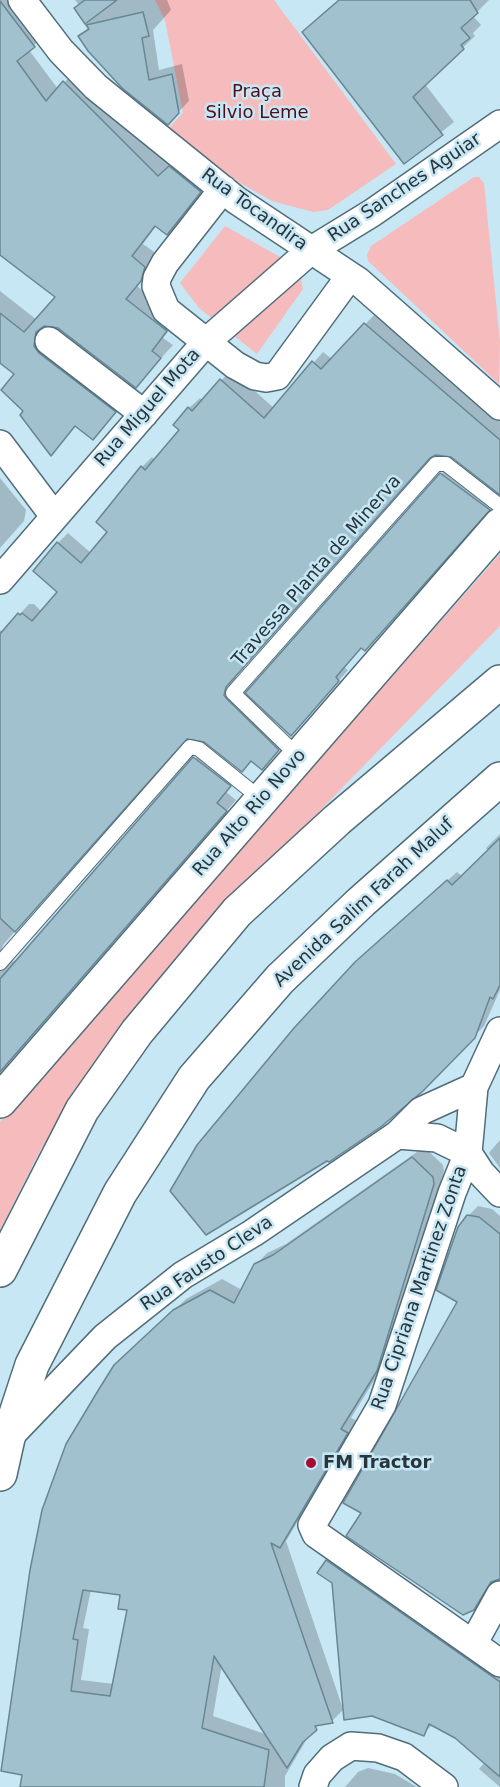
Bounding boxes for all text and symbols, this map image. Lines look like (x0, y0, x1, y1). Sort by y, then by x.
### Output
park label: Praça Silvio Leme (205, 81, 309, 124)
street label: Rua Sanches Aguiar (324, 129, 486, 247)
street label: Rua Tocandira (197, 164, 311, 256)
street label: Rua Miguel Mota (91, 344, 205, 472)
street label: Travessa Planta de Minerva (228, 471, 406, 671)
street label: Rua Alto Rio Novo (189, 745, 311, 881)
street label: Avenida Salim Farah Maluf (270, 814, 458, 992)
street label: Rua Cipriana Martinez Zonta (368, 1163, 472, 1413)
street label: Rua Fausto Cleva (137, 1212, 277, 1316)
place label: FM Tractor (323, 1452, 431, 1474)
marker: FM Tractor (304, 1456, 318, 1470)

